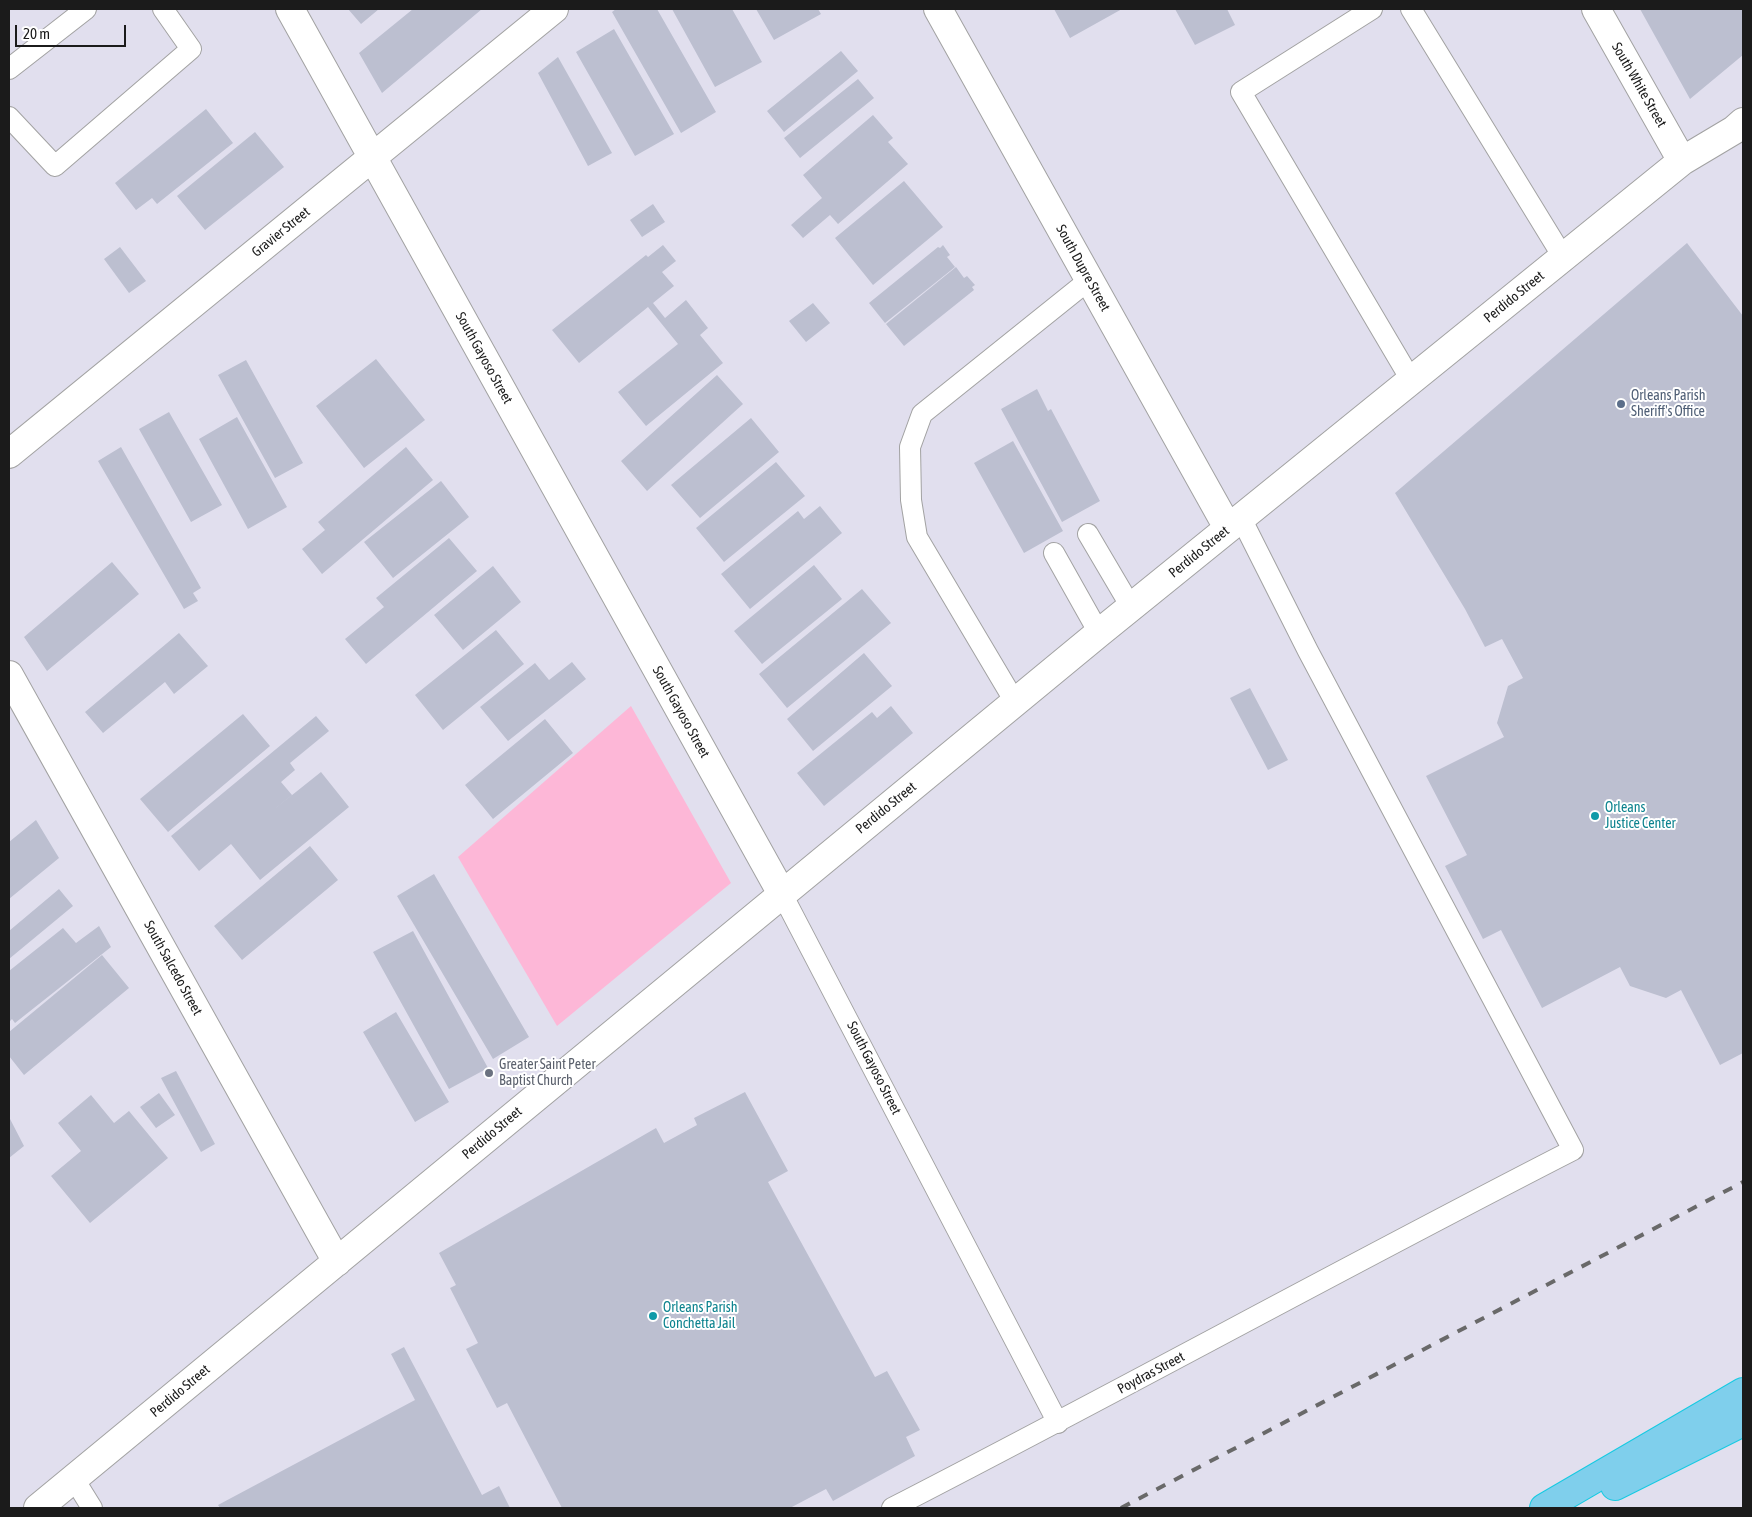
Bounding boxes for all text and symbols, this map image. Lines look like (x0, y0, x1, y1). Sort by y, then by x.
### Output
scale bar (18, 15, 129, 47)
text: 20 m (23, 25, 50, 42)
street label: South White Street (1608, 40, 1670, 130)
street label: Gravier Street (249, 203, 313, 261)
street label: South Dupre Street (1052, 222, 1114, 314)
street label: Perdido Street (1480, 268, 1548, 326)
street label: South Gayoso Street (452, 309, 516, 407)
place label: Orleans Parish Sheriff's Office (1631, 388, 1706, 421)
marker: Orleans Parish Sheriff's Office (1615, 398, 1627, 410)
street label: Perdido Street (1165, 523, 1233, 581)
street label: South Gayoso Street (649, 663, 713, 761)
street label: Perdido Street (852, 779, 920, 837)
place label: Orleans Justice Center (1605, 800, 1676, 832)
marker: Orleans Justice Center (1589, 810, 1601, 822)
street label: South Salcedo Street (140, 918, 206, 1018)
street label: South Gayoso Street (843, 1019, 905, 1117)
place label: Greater Saint Peter Baptist Church (499, 1057, 596, 1090)
marker: Greater Saint Peter Baptist Church (483, 1067, 495, 1079)
street label: Perdido Street (459, 1103, 525, 1163)
place label: Orleans Parish Conchetta Jail (663, 1300, 738, 1332)
marker: Orleans Parish Conchetta Jail (647, 1310, 659, 1322)
street label: Poydras Street (1115, 1348, 1187, 1398)
street label: Perdido Street (147, 1361, 213, 1421)

